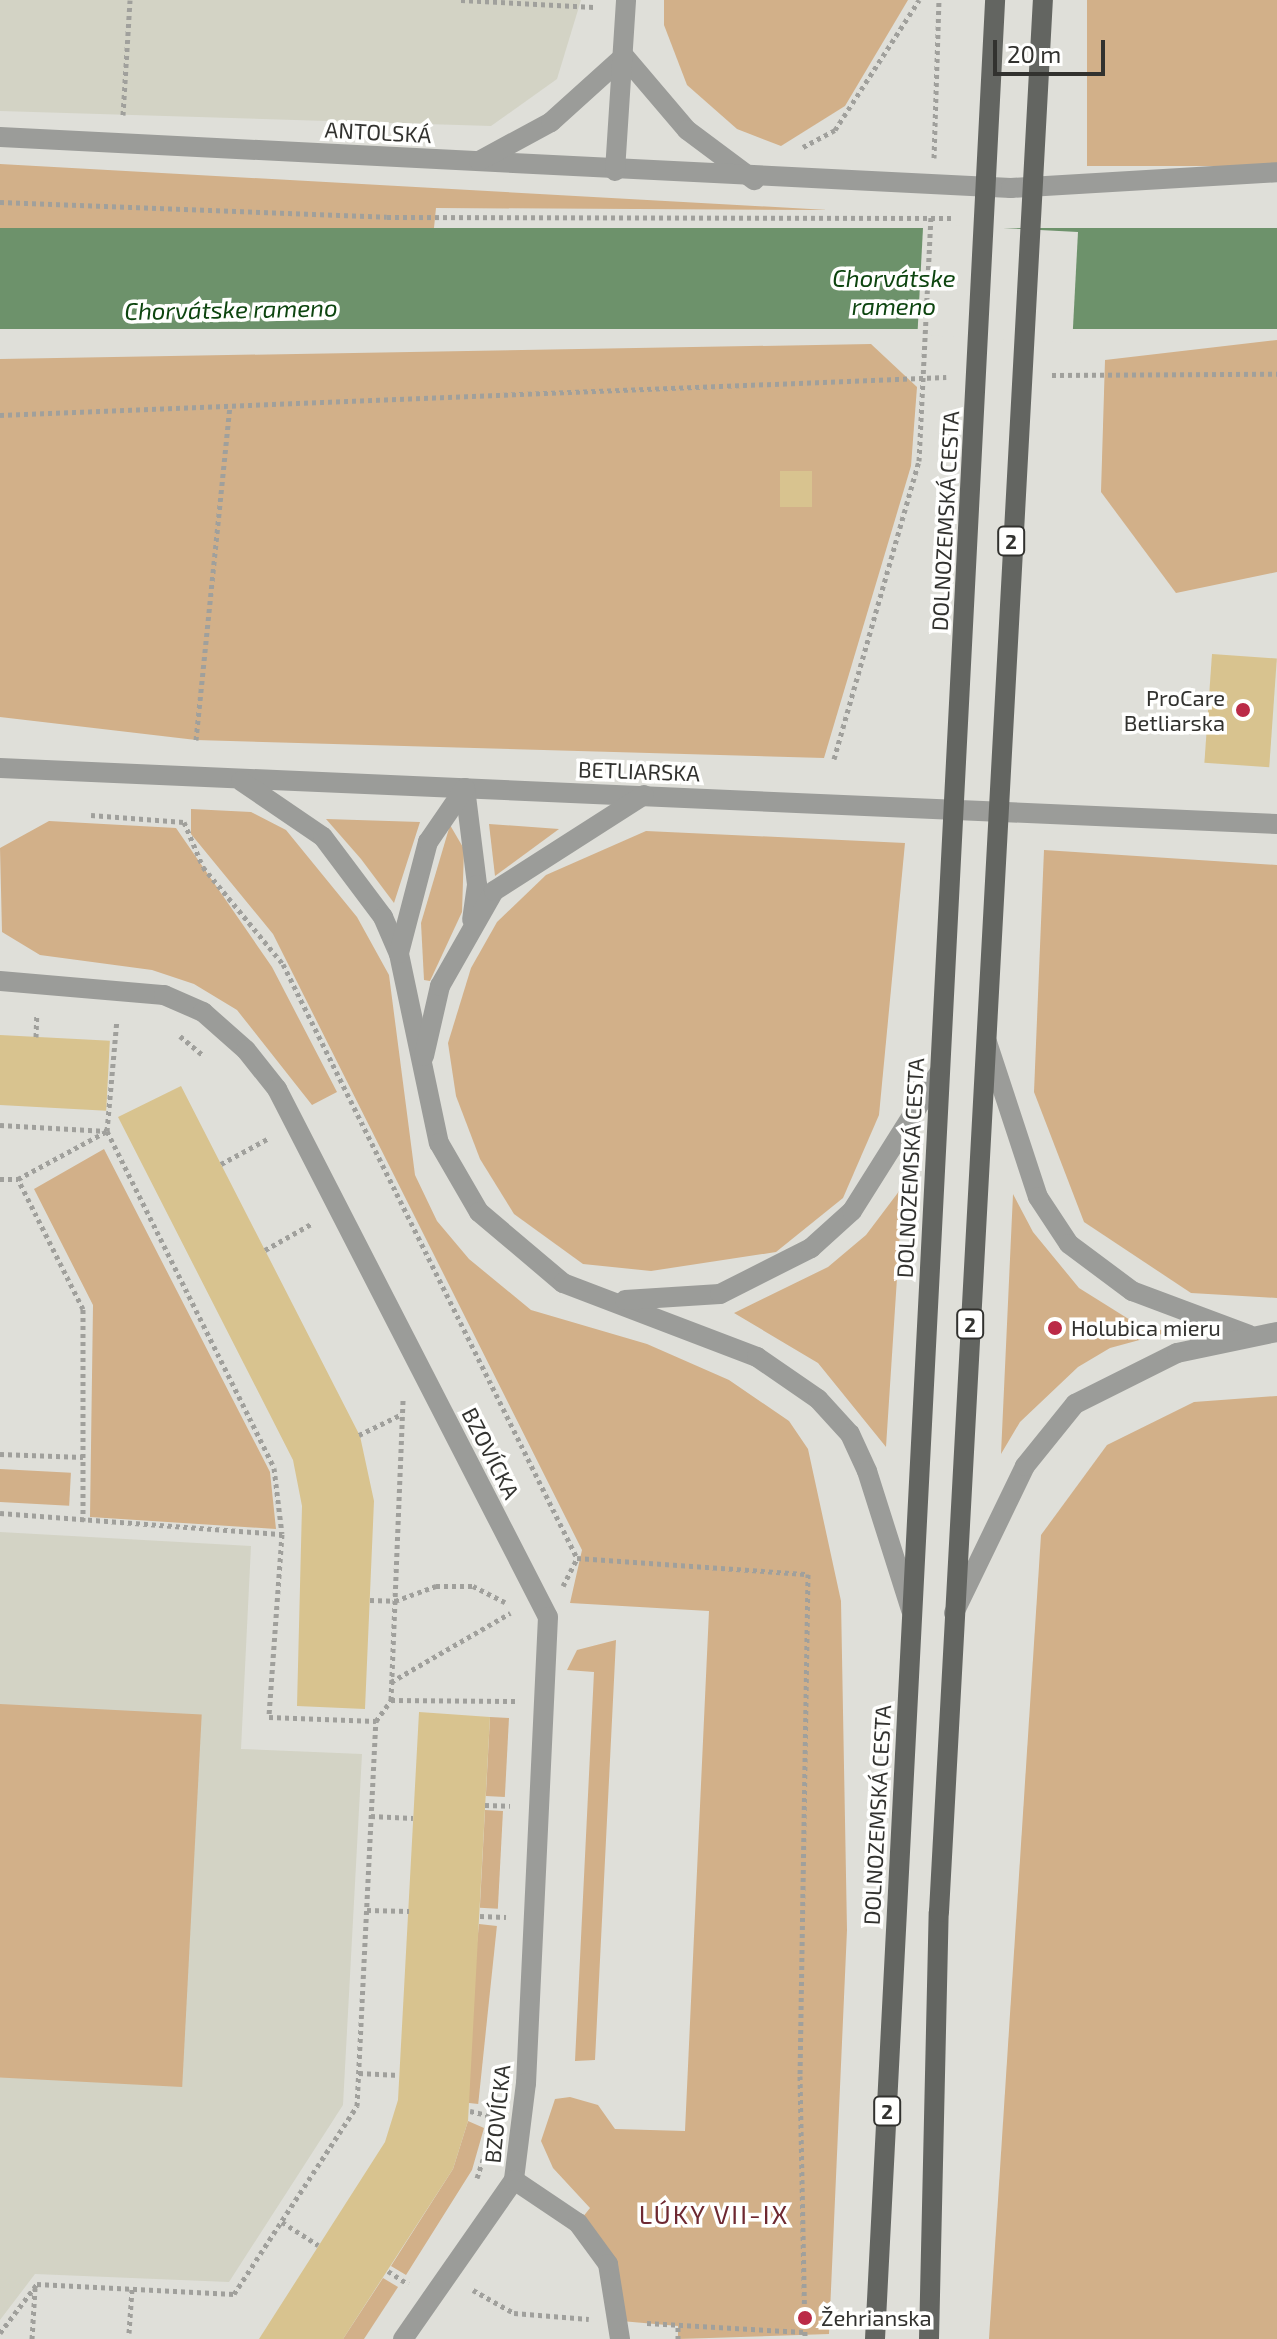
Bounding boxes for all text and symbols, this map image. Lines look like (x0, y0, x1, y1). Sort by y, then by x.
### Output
scale bar (997, 24, 1109, 74)
text: 20 m (1007, 39, 1061, 68)
street label: ANTOLSKÁ (324, 116, 432, 148)
water label: Chorvátske rameno (832, 264, 956, 320)
water label: Chorvátske rameno (124, 293, 338, 325)
street label: DOLNOZEMSKÁ CESTA (926, 410, 964, 632)
road number: 2 (997, 525, 1025, 557)
place label: ProCare Betliarska (1124, 684, 1225, 736)
marker: ProCare Betliarska (1232, 699, 1254, 721)
street label: BETLIARSKA (578, 756, 700, 786)
street label: DOLNOZEMSKÁ CESTA (891, 1057, 929, 1279)
road number: 2 (956, 1308, 984, 1340)
place label: Holubica mieru (1071, 1315, 1221, 1341)
marker: Holubica mieru (1046, 1319, 1064, 1337)
street label: BZOVÍCKA (457, 1403, 525, 1503)
street label: DOLNOZEMSKÁ CESTA (858, 1704, 896, 1926)
street label: BZOVÍCKA (479, 2063, 515, 2165)
road number: 2 (873, 2095, 901, 2127)
district label: LÚKY VII-IX (638, 2198, 790, 2230)
place label: Žehrianska (821, 2305, 932, 2331)
marker: Žehrianska (796, 2309, 814, 2327)

